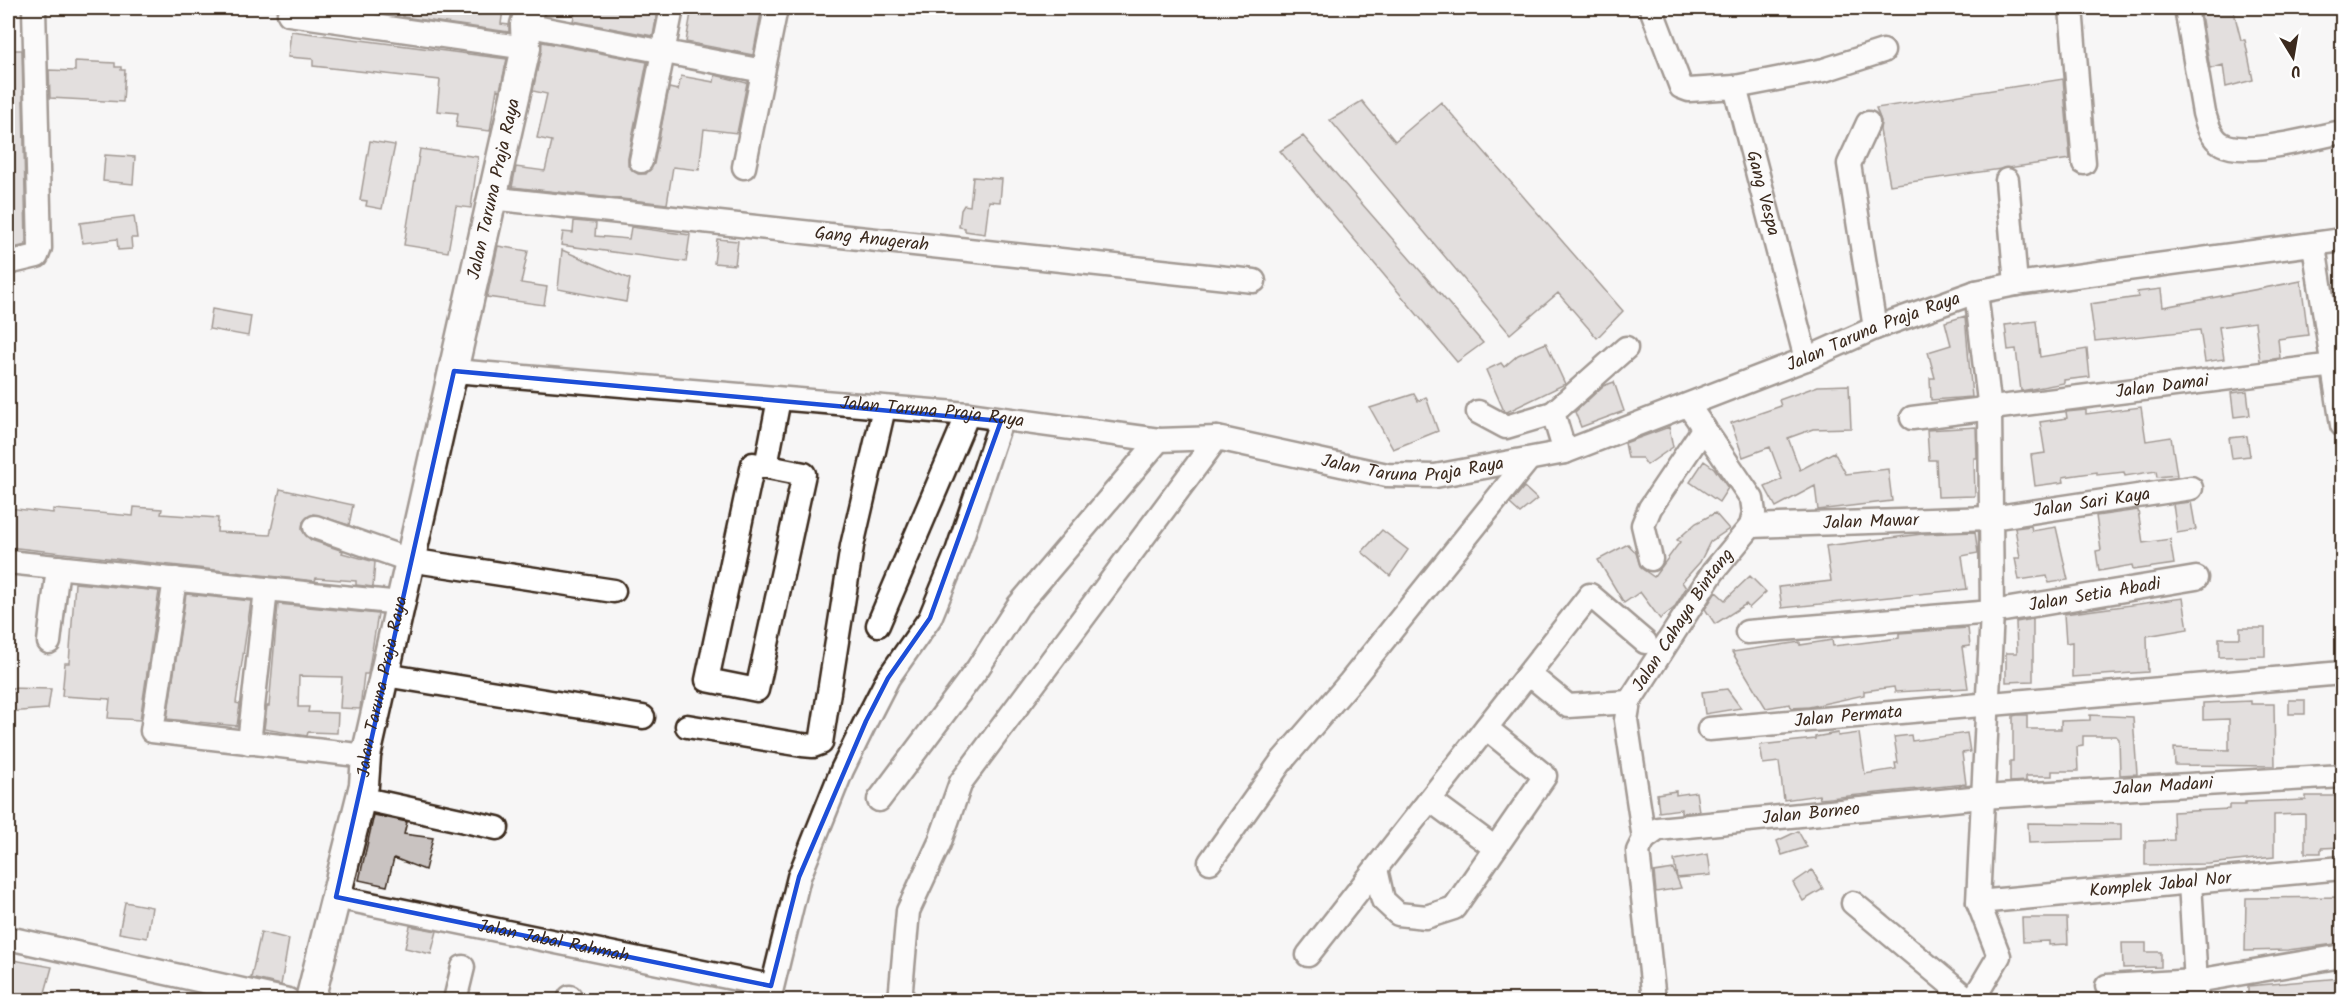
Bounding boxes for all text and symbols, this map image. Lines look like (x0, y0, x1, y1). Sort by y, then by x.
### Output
north arrow (2263, 27, 2323, 87)
text: U (2288, 57, 2303, 84)
street label: Jalan Taruna Praja Raya (460, 96, 529, 282)
street label: Gang Vespa (1738, 147, 1788, 239)
street label: Gang Anugerah (813, 219, 930, 260)
street label: Jalan Taruna Praja Raya (1783, 284, 1964, 380)
street label: Jalan Damai (2114, 366, 2211, 407)
street label: Jalan Taruna Praja Raya (839, 389, 1026, 436)
street label: Jalan Taruna Praja Raya (1318, 447, 1506, 491)
street label: Jalan Sari Kaya (2031, 480, 2152, 526)
street label: Jalan Mawar (1823, 506, 1920, 538)
street label: Jalan Cahaya Bintang (1625, 542, 1741, 698)
street label: Jalan Setia Abadi (2027, 569, 2164, 620)
street label: Jalan Taruna Praja Raya (350, 593, 416, 778)
street label: Jalan Permata (1793, 697, 1904, 736)
street label: Jalan Madani (2112, 769, 2215, 804)
street label: Jalan Borneo (1761, 795, 1861, 833)
street label: Komplek Jabal Nor (2088, 864, 2234, 906)
street label: Jalan Jabal Rahmah (475, 912, 632, 971)

